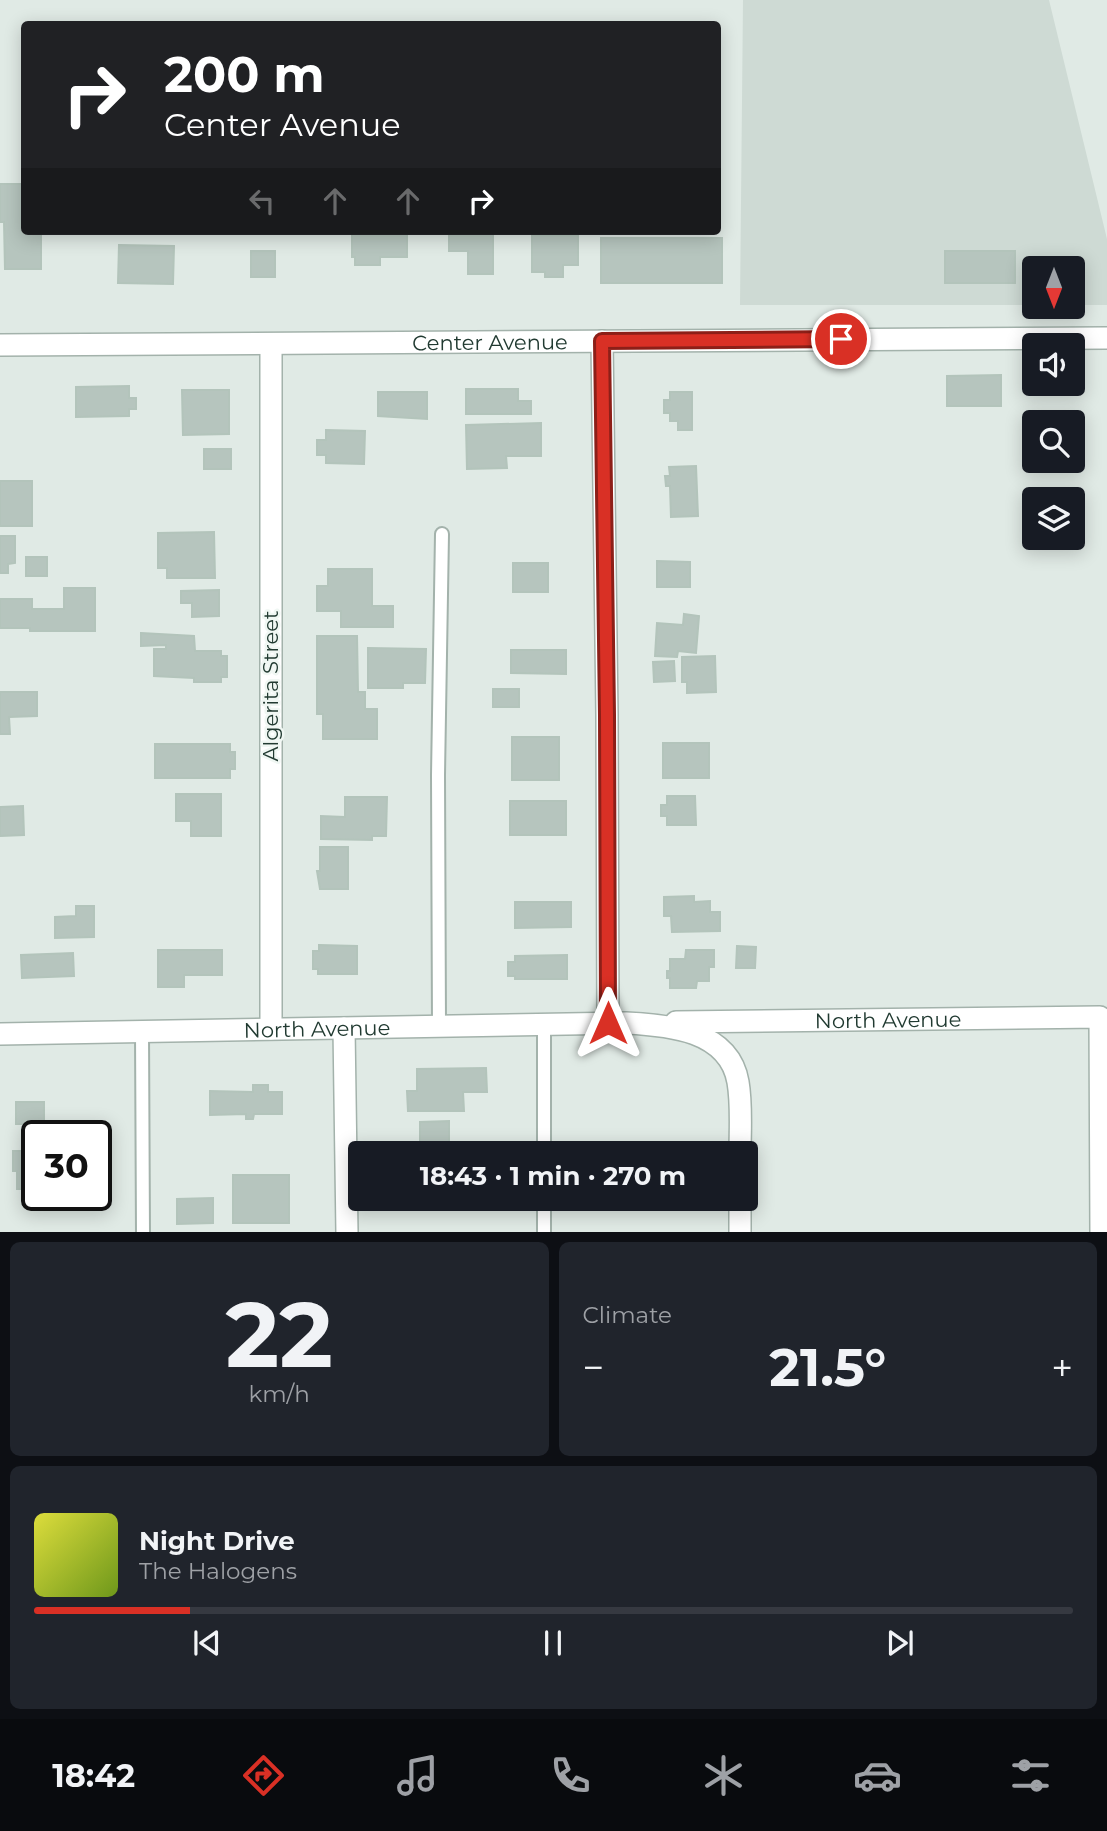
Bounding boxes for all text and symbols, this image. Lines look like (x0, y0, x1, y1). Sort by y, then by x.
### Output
text: 200 m (164, 45, 325, 104)
icon: right (49, 49, 140, 140)
text: Center Avenue (164, 105, 401, 144)
icon: left (243, 182, 281, 220)
icon: ahead (316, 182, 354, 220)
icon: ahead (389, 182, 427, 220)
icon: right (462, 182, 500, 220)
north arrow (1022, 256, 1085, 318)
map controls (1022, 256, 1085, 550)
pin (811, 309, 871, 369)
icon: arrive (822, 320, 860, 358)
street label: Center Avenue (412, 329, 568, 355)
button: sound (1022, 333, 1085, 396)
button: search (1022, 410, 1085, 473)
button: layers (1022, 487, 1085, 550)
street label: Algerita Street (258, 611, 283, 762)
position arrow (571, 986, 645, 1060)
street label: North Avenue (815, 1006, 961, 1033)
street label: North Avenue (243, 1015, 390, 1042)
speed limit sign: 30 (21, 1120, 112, 1211)
text: 18:43 · 1 min · 270 m (420, 1160, 686, 1192)
text: 22 (226, 1279, 333, 1390)
text: Climate (583, 1301, 672, 1329)
text: 21.5° (769, 1336, 886, 1399)
text: − (583, 1344, 604, 1391)
text: + (1051, 1344, 1073, 1391)
text: km/h (249, 1380, 310, 1408)
text: Night Drive (139, 1525, 295, 1557)
text: The Halogens (139, 1557, 297, 1585)
icon: previous (188, 1624, 226, 1662)
icon: pause (534, 1624, 572, 1662)
icon: next (881, 1624, 919, 1662)
icon: directions (239, 1751, 288, 1800)
icon: music (393, 1751, 442, 1800)
icon: phone (546, 1751, 595, 1800)
icon: climate (699, 1751, 748, 1800)
icon: car (853, 1751, 902, 1800)
icon: filters (1006, 1751, 1055, 1800)
text: 18:42 (52, 1756, 135, 1795)

